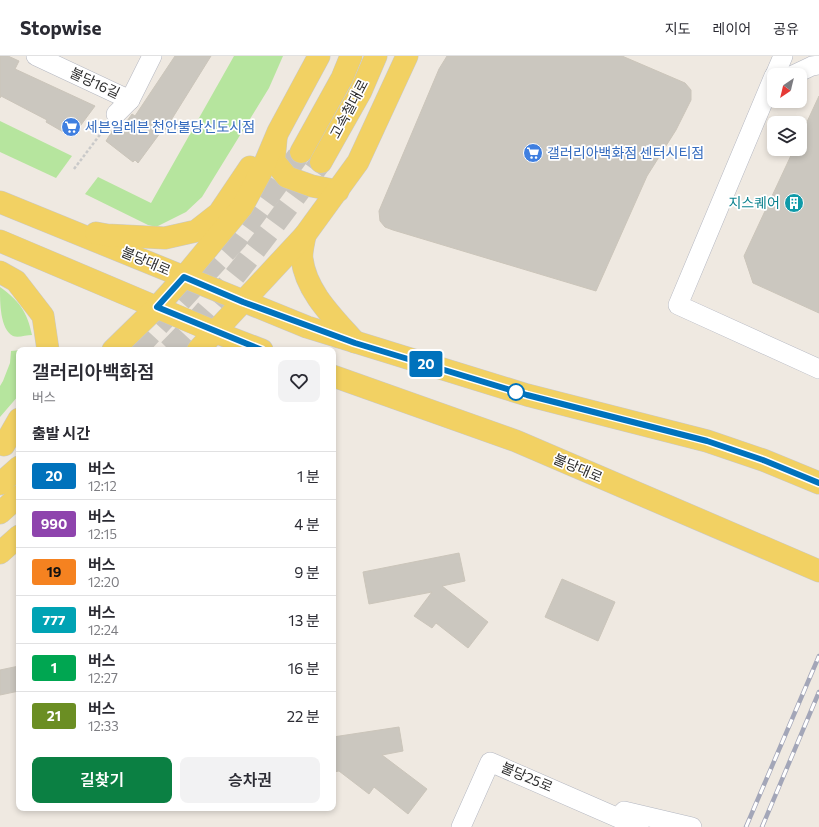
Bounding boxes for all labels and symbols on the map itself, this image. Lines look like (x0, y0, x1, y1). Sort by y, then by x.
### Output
street label: 불당16길 (68, 64, 123, 101)
north arrow (767, 68, 807, 108)
street label: 고속철대로 (326, 76, 371, 141)
supermarket icon: 세븐일레븐 천안불당신도시점 (60, 116, 82, 138)
place label: 세븐일레븐 천안불당신도시점 (85, 118, 255, 135)
supermarket icon: 갤러리아백화점 센터시티점 (522, 142, 544, 164)
place label: 갤러리아백화점 센터시티점 (547, 144, 704, 161)
building icon: 지스퀘어 (783, 192, 805, 214)
place label: 지스퀘어 (728, 194, 780, 211)
street label: 불당대로 (119, 243, 173, 278)
line badge: 20 (408, 351, 444, 377)
unlabelled marker (507, 383, 525, 401)
street label: 불당대로 (551, 450, 605, 485)
street label: 불당25로 (499, 758, 556, 795)

